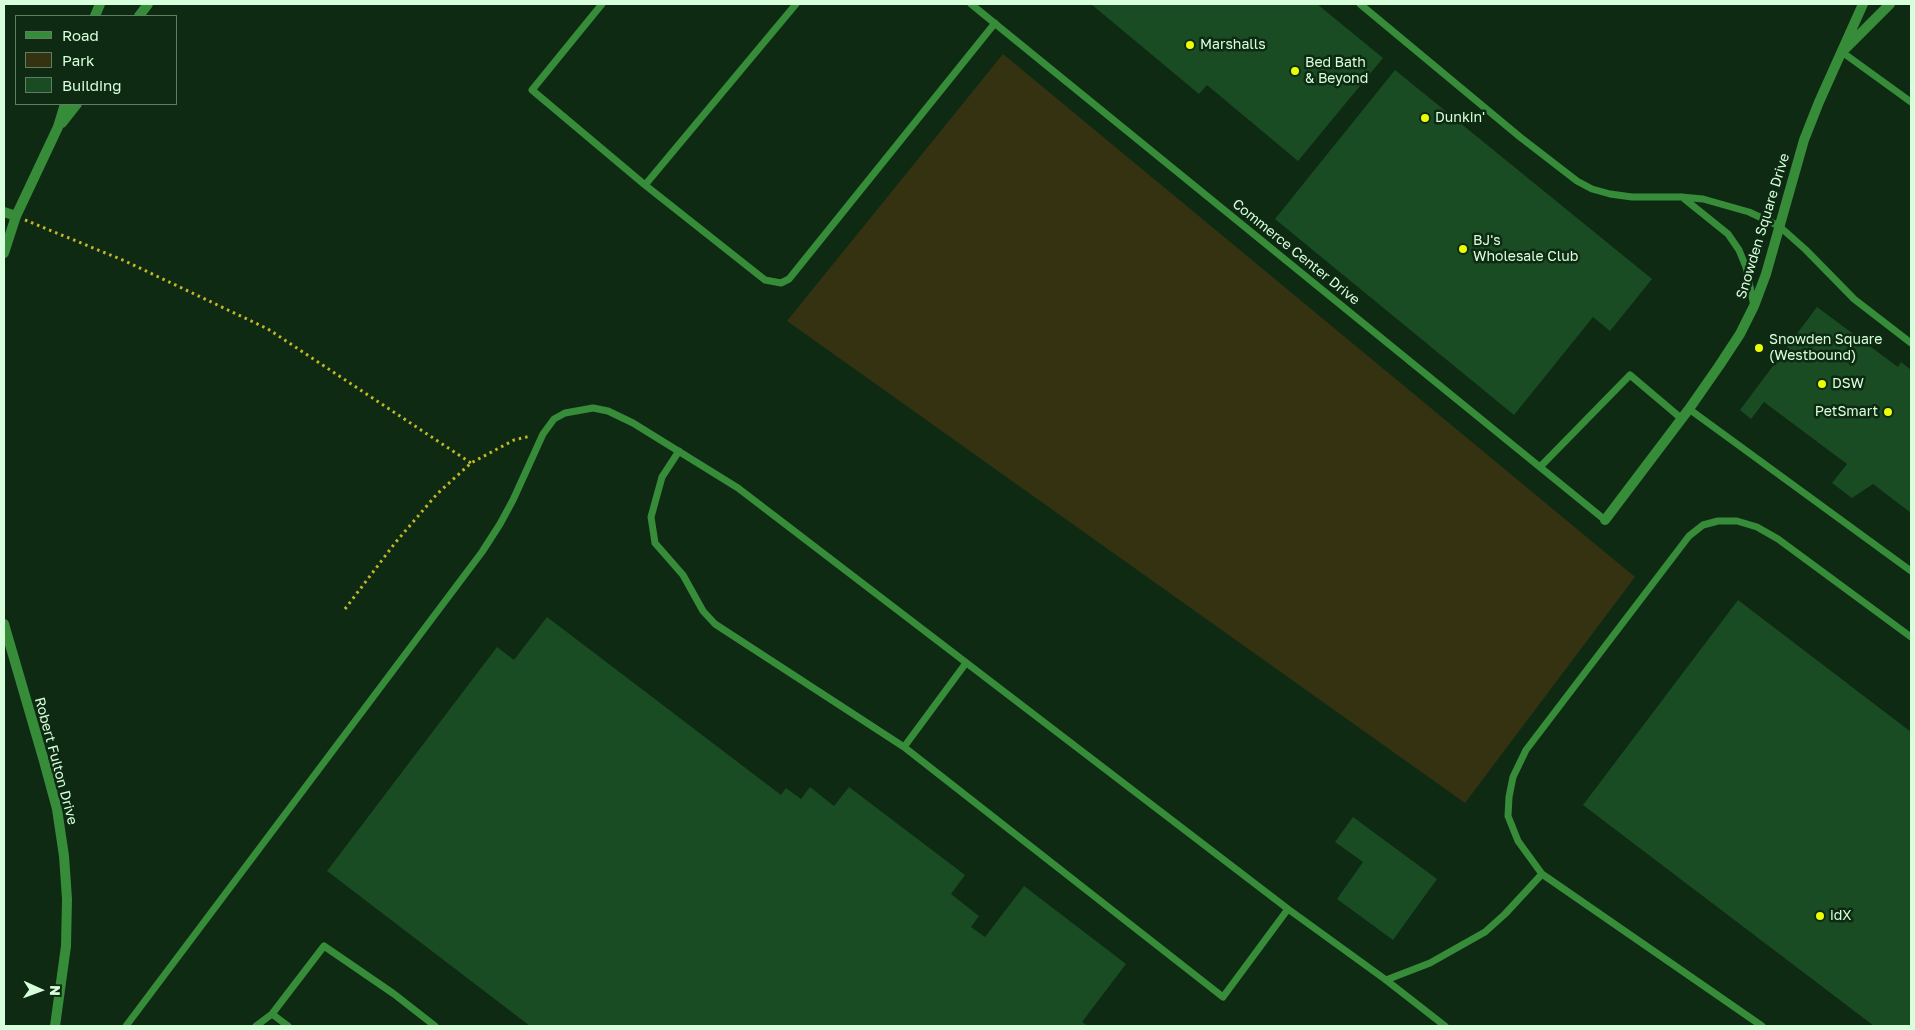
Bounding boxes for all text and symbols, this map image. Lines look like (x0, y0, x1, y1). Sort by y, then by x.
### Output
legend (15, 15, 178, 105)
text: Road (62, 26, 99, 44)
place label: Marshalls (1200, 37, 1266, 53)
marker: Marshalls (1184, 39, 1196, 51)
text: Park (62, 51, 94, 69)
place label: Bed Bath & Beyond (1305, 55, 1368, 88)
marker: Bed Bath & Beyond (1289, 65, 1301, 77)
text: Building (62, 76, 122, 94)
place label: Dunkin' (1435, 110, 1485, 126)
marker: Dunkin' (1419, 112, 1431, 124)
street label: Snowden Square Drive (1733, 151, 1793, 301)
street label: Commerce Center Drive (1229, 195, 1363, 309)
place label: BJ's Wholesale Club (1473, 233, 1578, 266)
marker: BJ's Wholesale Club (1457, 243, 1469, 255)
place label: Snowden Square (Westbound) (1769, 332, 1882, 364)
marker: Snowden Square (Westbound) (1753, 342, 1765, 354)
place label: DSW (1832, 376, 1864, 392)
marker: DSW (1816, 378, 1828, 390)
place label: PetSmart (1815, 404, 1878, 420)
marker: PetSmart (1882, 406, 1894, 418)
street label: Robert Fulton Drive (31, 695, 81, 827)
place label: idX (1830, 908, 1852, 924)
marker: idX (1814, 910, 1826, 922)
north arrow (15, 965, 65, 1015)
text: N (47, 985, 64, 996)

